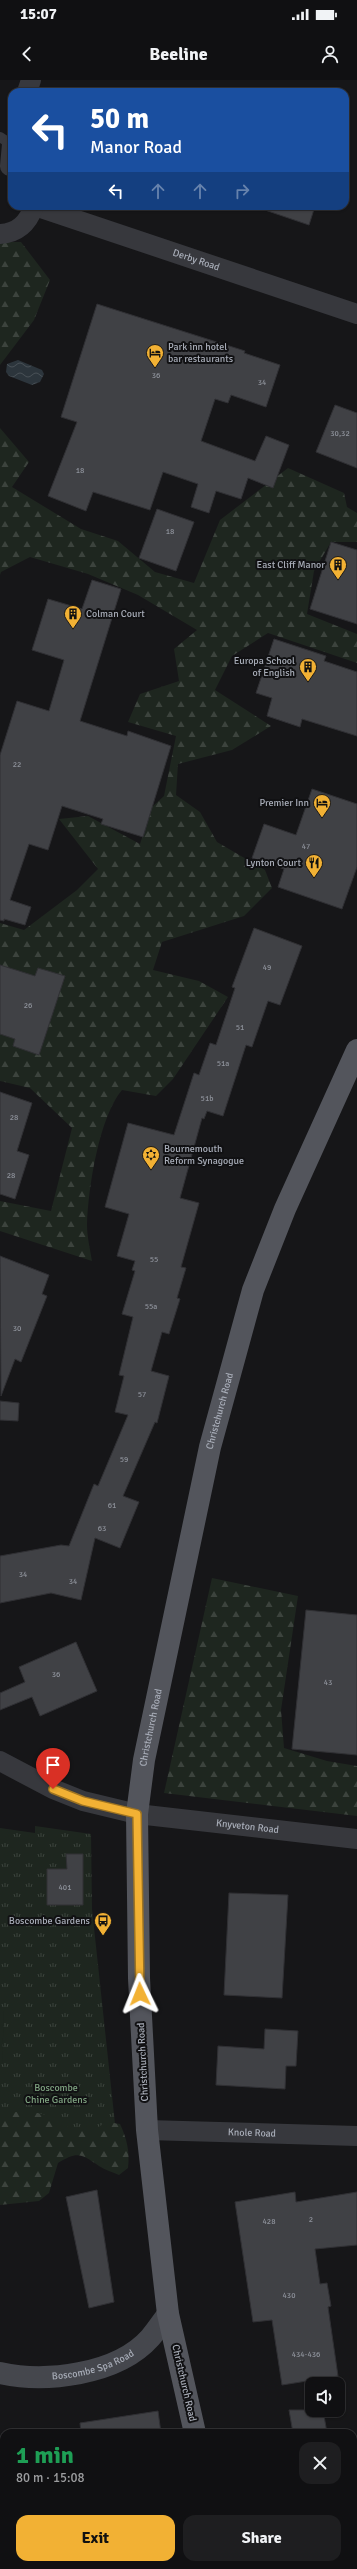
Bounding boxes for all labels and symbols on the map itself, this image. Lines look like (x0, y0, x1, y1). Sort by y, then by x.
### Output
street label: Derby Road (171, 247, 221, 274)
place label: Park inn hotel bar restaurants (168, 341, 234, 365)
hotel icon: Park inn hotel bar restaurants (145, 343, 165, 368)
house number: 36 (152, 370, 160, 380)
house number: 34 (258, 377, 267, 387)
house number: 30,32 (330, 428, 350, 438)
house number: 18 (76, 465, 84, 475)
house number: 18 (166, 526, 174, 536)
building icon: East Cliff Manor (328, 555, 348, 580)
place label: East Cliff Manor (257, 559, 325, 571)
building icon: Colman Court (63, 604, 83, 629)
place label: Colman Court (86, 608, 145, 620)
place label: Europa School of English (234, 655, 295, 679)
building icon: Europa School of English (298, 657, 318, 682)
house number: 22 (13, 759, 21, 769)
hotel icon: Premier Inn (312, 793, 332, 818)
place label: Premier Inn (260, 797, 309, 809)
house number: 47 (302, 841, 310, 851)
restaurant icon: Lynton Court (304, 853, 324, 878)
place label: Lynton Court (246, 857, 301, 869)
house number: 49 (263, 962, 271, 972)
house number: 26 (24, 1000, 32, 1010)
house number: 51 (236, 1022, 244, 1032)
house number: 51a (217, 1058, 229, 1068)
house number: 51b (201, 1093, 213, 1103)
house number: 28 (10, 1112, 18, 1122)
place label: Bournemouth Reform Synagogue (164, 1143, 244, 1167)
synagogue icon: Bournemouth Reform Synagogue (141, 1145, 161, 1170)
house number: 28 (7, 1170, 15, 1180)
house number: 55 (150, 1254, 158, 1264)
house number: 55a (145, 1301, 157, 1311)
house number: 30 (13, 1323, 21, 1333)
street label: Christchurch Road (204, 1371, 236, 1451)
house number: 57 (138, 1389, 146, 1399)
house number: 59 (120, 1454, 128, 1464)
house number: 61 (108, 1500, 116, 1510)
house number: 63 (98, 1523, 106, 1533)
house number: 34 (19, 1569, 28, 1579)
house number: 34 (69, 1576, 78, 1586)
house number: 36 (52, 1669, 60, 1679)
house number: 43 (324, 1677, 332, 1687)
street label: Christchurch Road (137, 1688, 165, 1767)
pin (36, 1748, 70, 1789)
street label: Knyveton Road (215, 1817, 280, 1836)
house number: 401 (59, 1882, 71, 1892)
bus stop icon: Boscombe Gardens (93, 1911, 113, 1936)
place label: Boscombe Gardens (9, 1915, 91, 1927)
position arrow (119, 1973, 161, 2015)
street label: Christchurch Road (135, 2022, 151, 2102)
park label: Boscombe Chine Gardens (25, 2082, 88, 2106)
street label: Knole Road (228, 2126, 276, 2140)
house number: 2 (309, 2214, 313, 2224)
house number: 428 (263, 2216, 275, 2226)
house number: 430 (283, 2290, 295, 2300)
street label: Christchurch Road (169, 2343, 199, 2423)
street label: Boscombe Spa Road (51, 2347, 136, 2383)
house number: 434-436 (292, 2349, 320, 2359)

